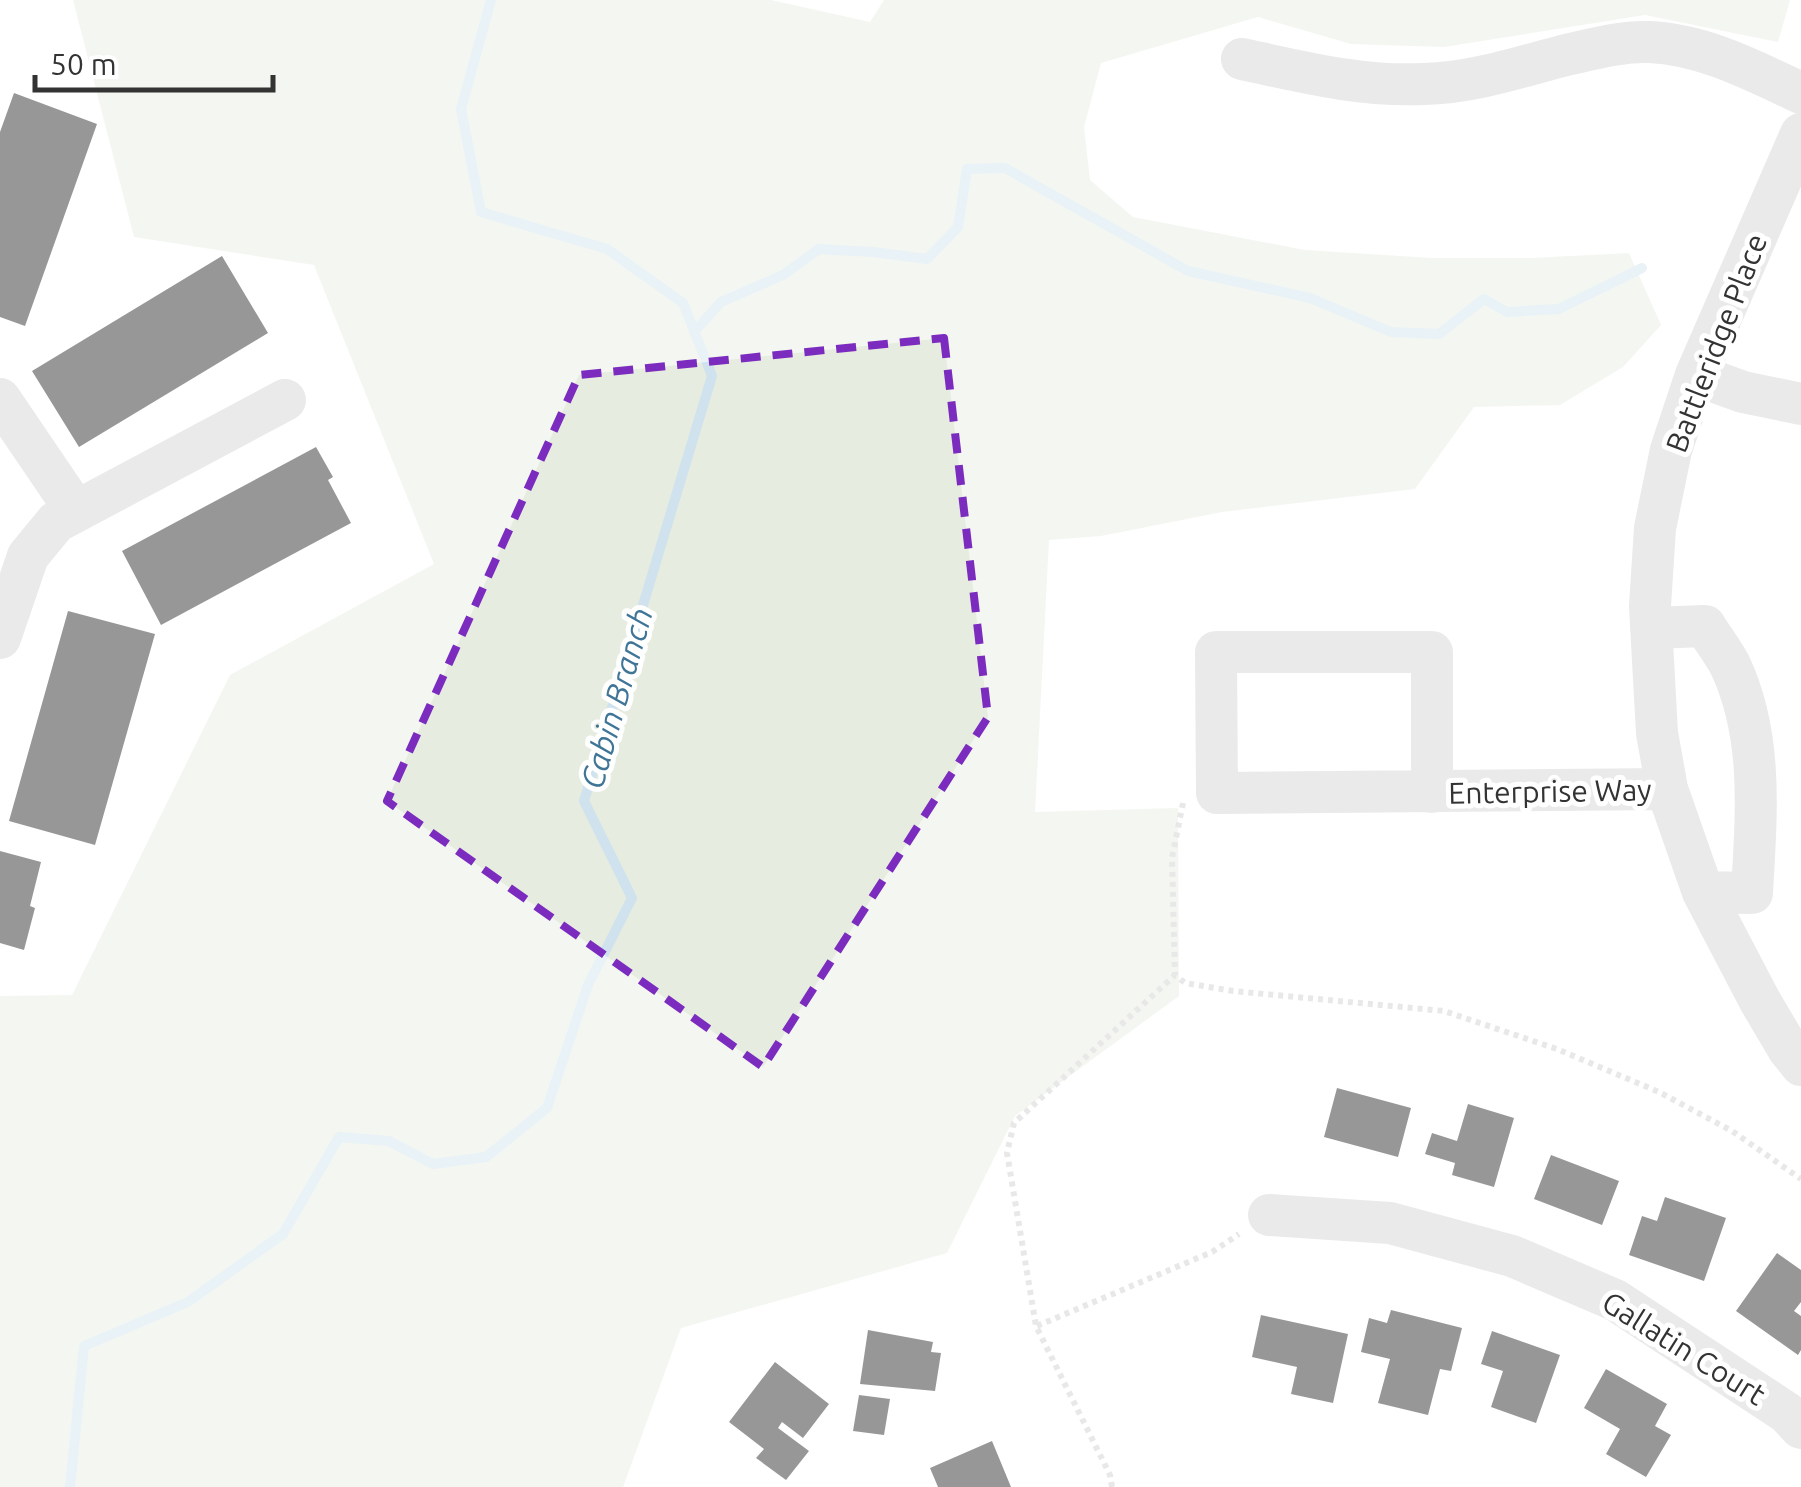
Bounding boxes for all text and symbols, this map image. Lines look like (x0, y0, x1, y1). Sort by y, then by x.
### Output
scale bar (35, 30, 272, 92)
text: 50 m (50, 47, 117, 81)
street label: Battleridge Place (1659, 229, 1773, 457)
water label: Cabin Branch (573, 603, 659, 793)
street label: Enterprise Way (1448, 772, 1652, 810)
street label: Gallatin Court (1596, 1284, 1772, 1412)

